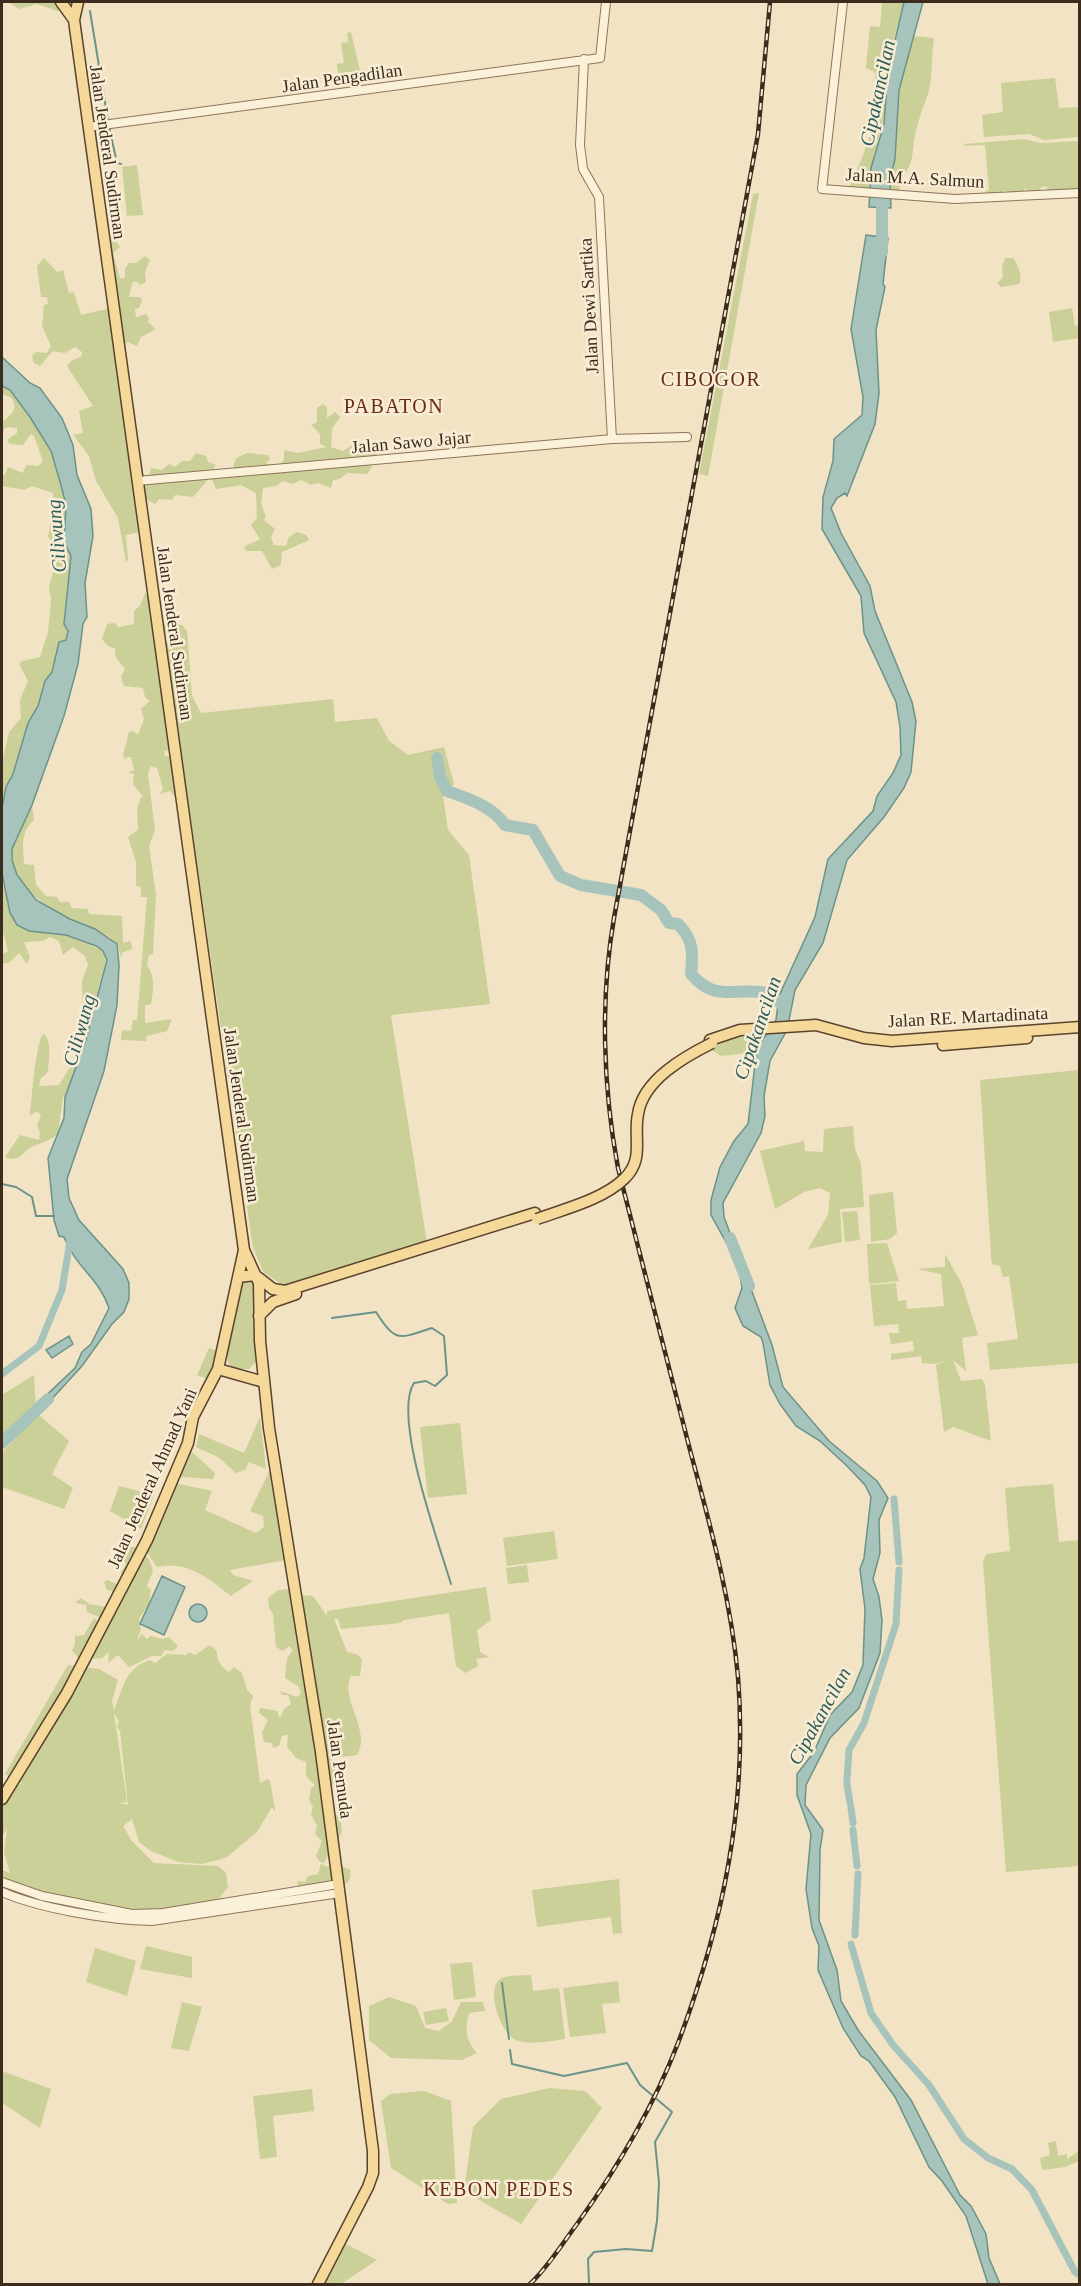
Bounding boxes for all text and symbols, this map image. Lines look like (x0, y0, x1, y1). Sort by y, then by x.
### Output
water label: Cipakancilan (855, 38, 900, 148)
street label: Jalan Pengadilan (280, 60, 404, 96)
street label: Jalan Jenderal Sudirman (86, 63, 130, 241)
street label: Jalan M.A. Salmun (845, 164, 985, 192)
street label: Jalan Dewi Sartika (575, 238, 603, 374)
district label: CIBOGOR (661, 368, 761, 390)
district label: PABATON (344, 395, 444, 417)
street label: Jalan Sawo Jajar (350, 427, 472, 457)
water label: Ciliwung (42, 498, 71, 573)
street label: Jalan Jenderal Sudirman (153, 544, 197, 722)
water label: Cipakancilan (729, 973, 786, 1083)
water label: Ciliwung (58, 992, 101, 1069)
street label: Jalan RE. Martadinata (887, 1003, 1049, 1031)
street label: Jalan Jenderal Sudirman (220, 1026, 264, 1204)
street label: Jalan Jenderal Ahmad Yani (103, 1385, 201, 1571)
water label: Cipakancilan (783, 1664, 856, 1769)
street label: Jalan Pemuda (323, 1718, 357, 1820)
district label: KEBON PEDES (423, 2178, 575, 2200)

